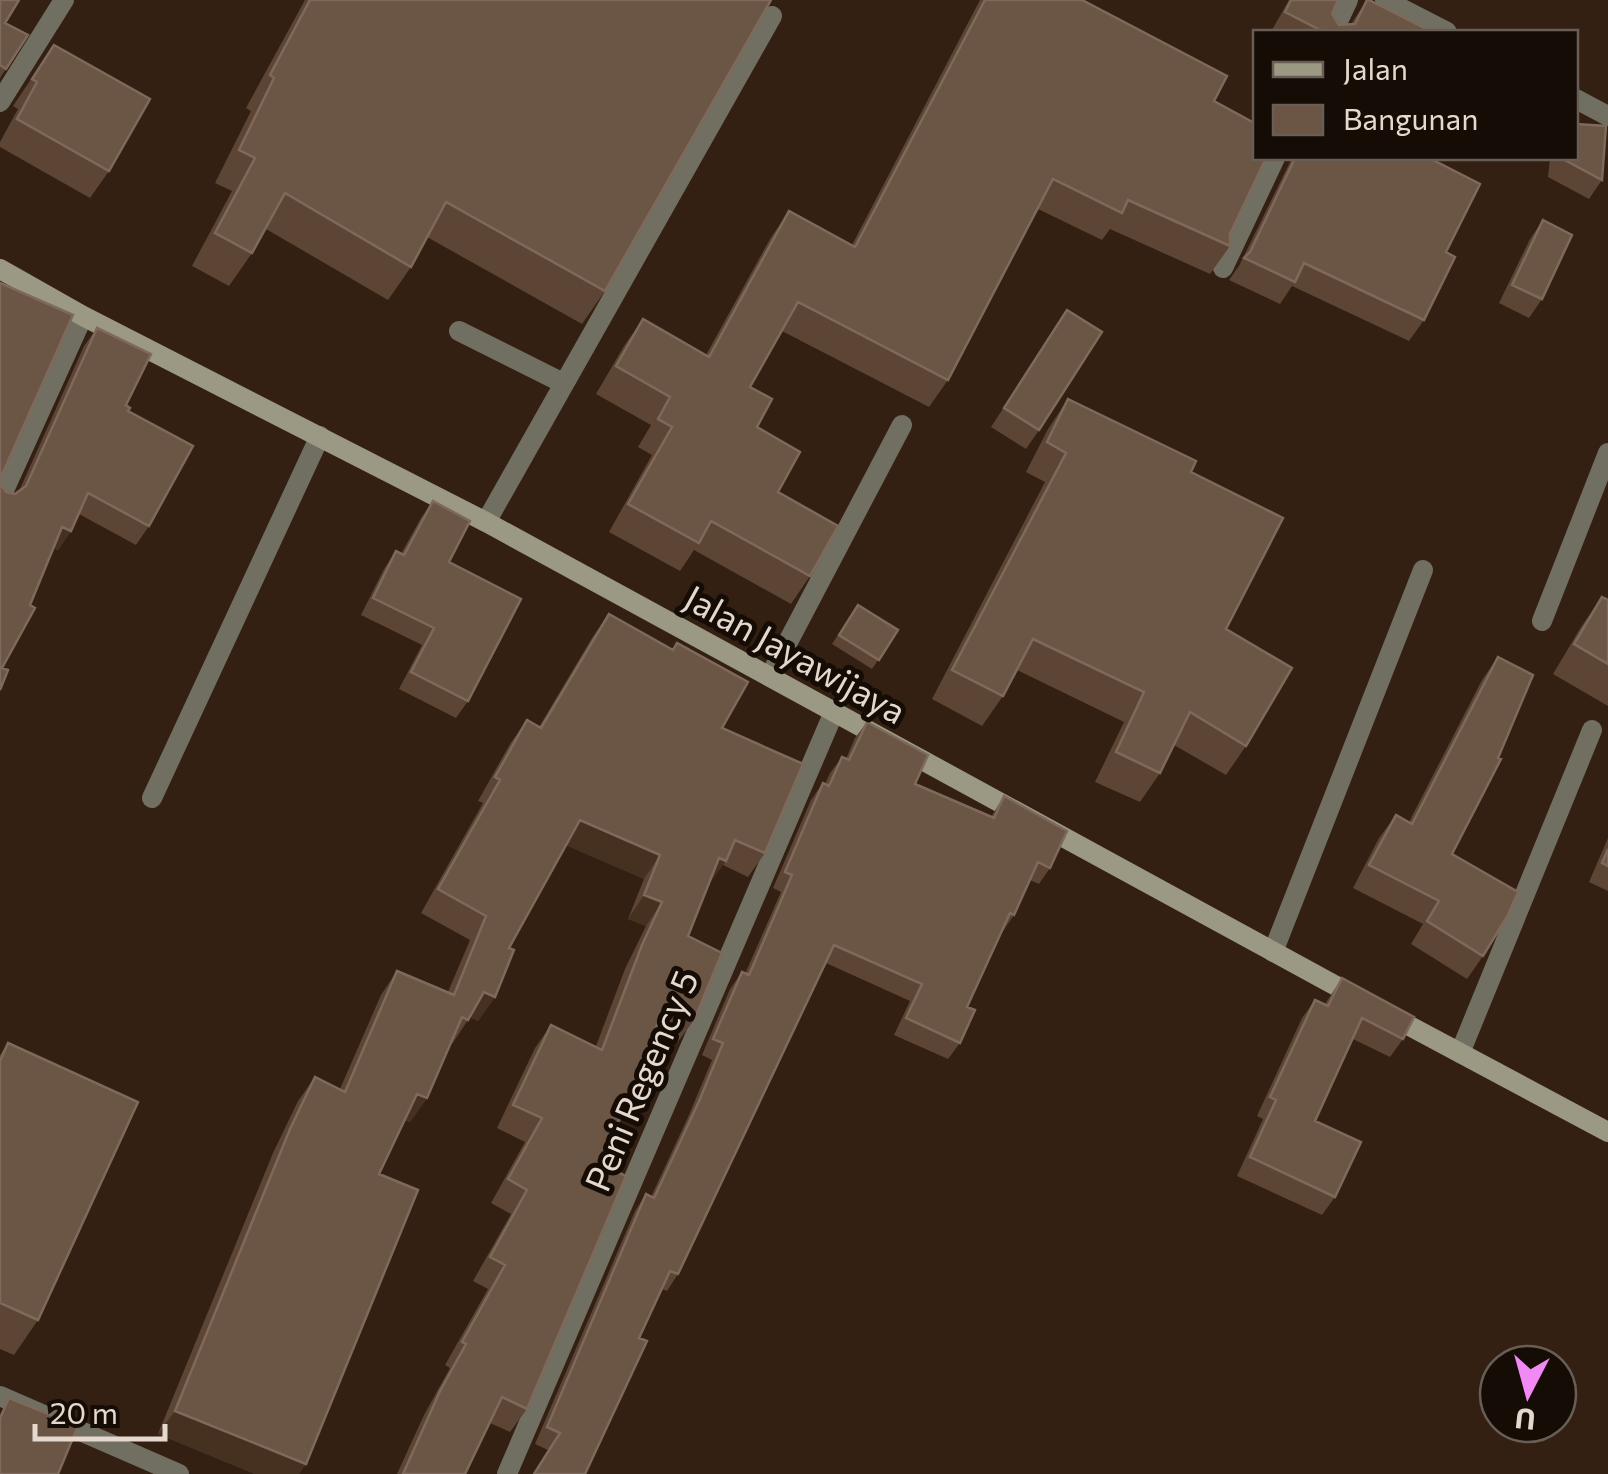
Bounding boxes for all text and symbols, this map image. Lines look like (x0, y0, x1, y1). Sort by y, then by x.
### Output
legend (1253, 30, 1578, 160)
text: Jalan (1343, 49, 1408, 86)
text: Bangunan (1343, 99, 1478, 136)
street label: Jalan Jayawijaya (678, 575, 914, 731)
street label: Peni Regency 5 (574, 963, 706, 1197)
north arrow (1478, 1344, 1578, 1444)
scale bar (35, 1379, 165, 1441)
text: 20 m (50, 1393, 118, 1430)
text: U (1513, 1402, 1537, 1438)

